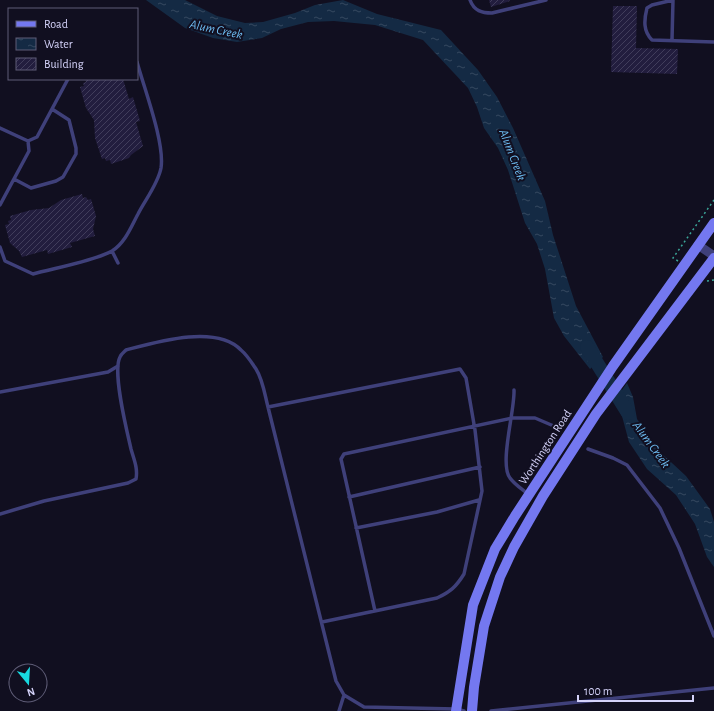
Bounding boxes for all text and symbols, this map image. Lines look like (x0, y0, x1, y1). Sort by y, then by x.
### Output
legend (8, 8, 138, 80)
text: Road (44, 18, 68, 30)
water label: Alum Creek (187, 18, 244, 42)
text: Water (44, 38, 73, 50)
text: Building (44, 58, 84, 70)
water label: Alum Creek (496, 127, 528, 182)
street label: Worthington Road (516, 408, 574, 486)
water label: Alum Creek (629, 419, 672, 471)
north arrow (8, 663, 48, 703)
scale bar (578, 677, 693, 703)
text: 100 m (584, 685, 612, 697)
text: N (26, 686, 36, 698)

